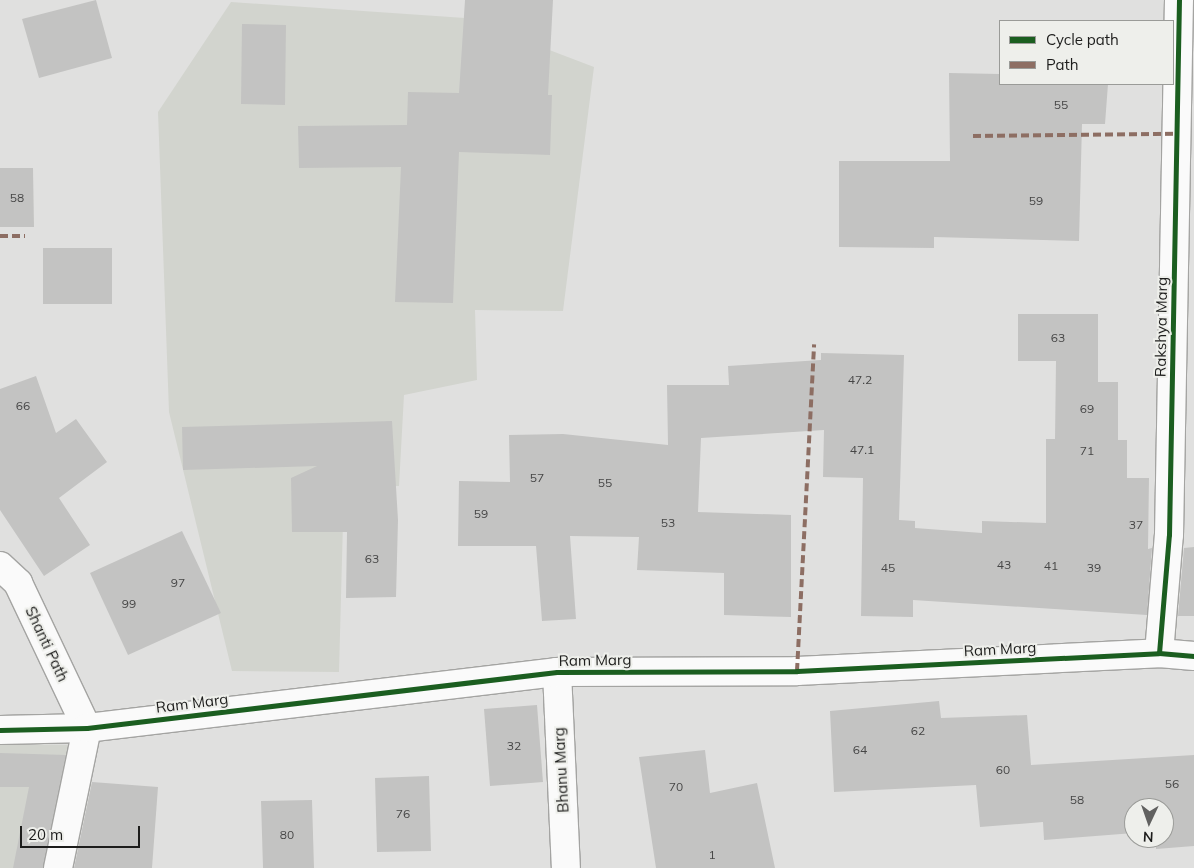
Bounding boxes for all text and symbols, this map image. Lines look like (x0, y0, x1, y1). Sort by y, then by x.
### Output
legend (999, 20, 1174, 85)
text: Cycle path (1046, 30, 1119, 49)
text: Path (1046, 55, 1078, 74)
house number: 55 (1054, 98, 1068, 112)
house number: 58 (10, 191, 24, 205)
house number: 59 (1029, 194, 1043, 208)
street label: Rakshya Marg (1151, 277, 1171, 377)
house number: 63 (1051, 331, 1065, 345)
house number: 47.2 (848, 373, 872, 387)
house number: 66 (16, 399, 30, 413)
house number: 69 (1080, 402, 1094, 416)
house number: 47.1 (850, 443, 874, 457)
house number: 71 (1080, 444, 1094, 458)
house number: 57 (530, 471, 544, 485)
house number: 55 (598, 476, 612, 490)
house number: 59 (474, 507, 488, 521)
house number: 53 (661, 516, 675, 530)
house number: 37 (1129, 518, 1143, 532)
house number: 63 (365, 552, 379, 566)
house number: 43 (997, 558, 1011, 572)
house number: 41 (1044, 559, 1058, 573)
house number: 45 (881, 561, 895, 575)
house number: 39 (1087, 561, 1101, 575)
house number: 97 (171, 576, 185, 590)
house number: 99 (122, 597, 136, 611)
street label: Shanti Path (22, 603, 72, 685)
street label: Ram Marg (963, 638, 1037, 660)
street label: Ram Marg (558, 650, 632, 670)
street label: Ram Marg (155, 690, 229, 716)
house number: 62 (911, 724, 925, 738)
street label: Bhanu Marg (550, 727, 572, 813)
house number: 32 (507, 739, 521, 753)
house number: 64 (853, 743, 867, 757)
house number: 60 (996, 763, 1010, 777)
house number: 56 (1165, 777, 1179, 791)
house number: 70 (669, 780, 683, 794)
house number: 58 (1070, 793, 1084, 807)
north arrow (1124, 798, 1174, 848)
house number: 76 (396, 807, 410, 821)
scale bar (22, 816, 142, 848)
text: 20 m (28, 825, 63, 844)
house number: 80 (280, 828, 294, 842)
text: N (1143, 828, 1154, 846)
house number: 1 (708, 848, 716, 862)

